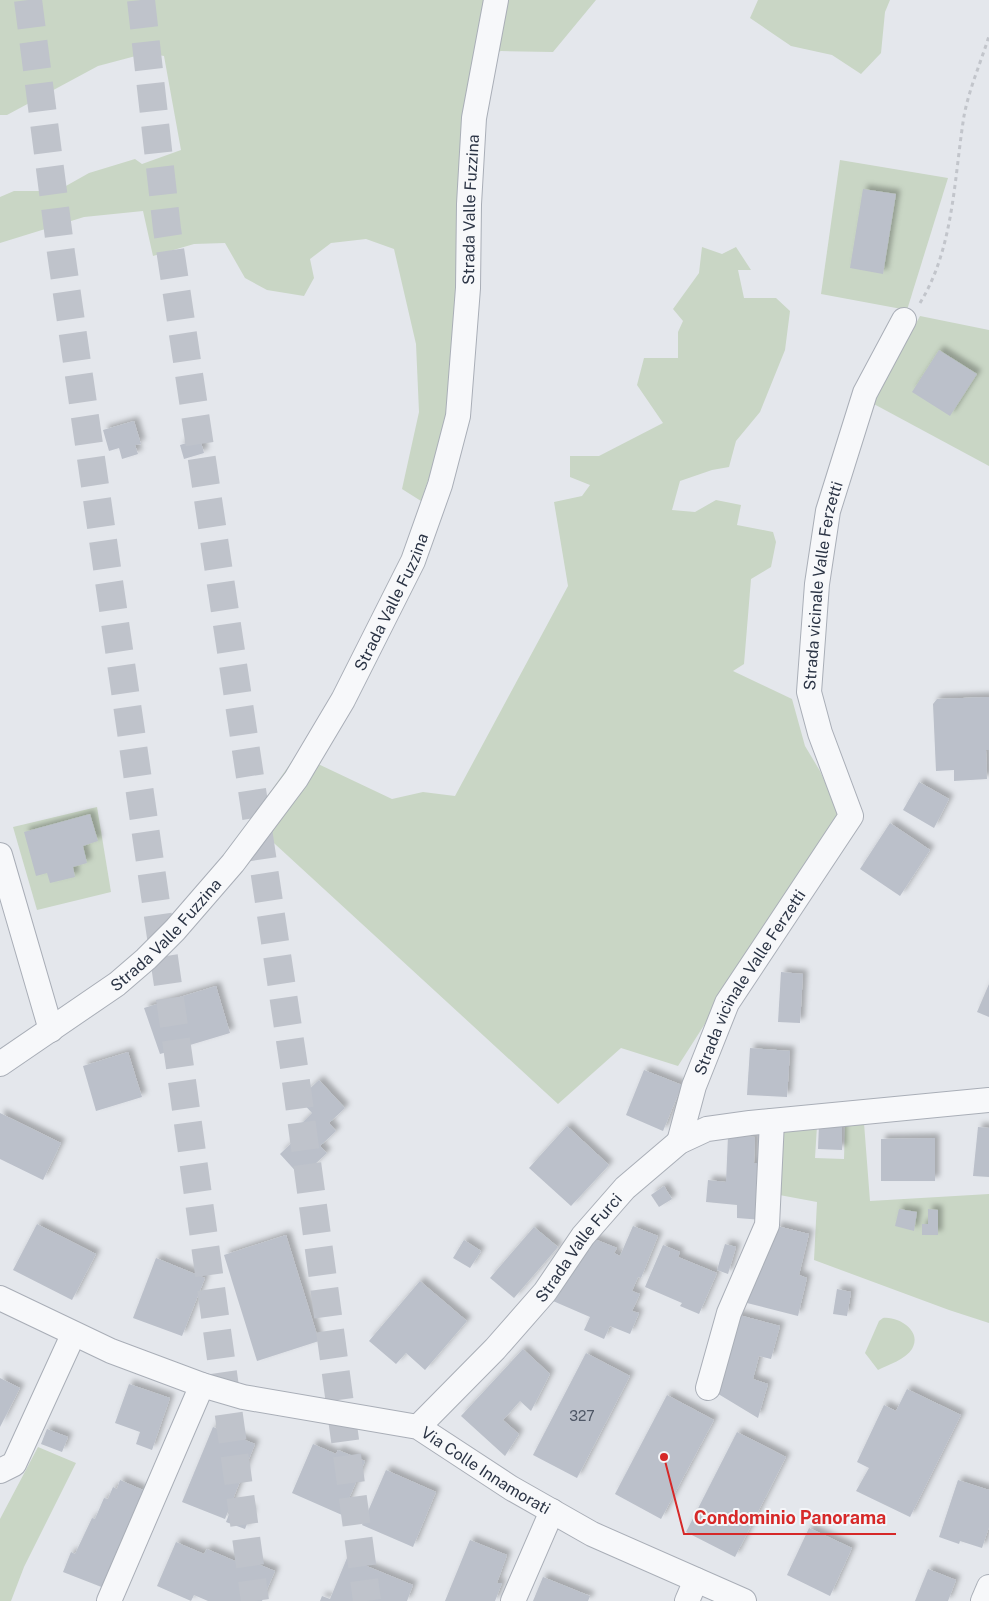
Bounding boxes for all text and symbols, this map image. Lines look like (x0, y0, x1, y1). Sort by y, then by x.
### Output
street label: Strada Valle Fuzzina (459, 134, 483, 285)
street label: Strada vicinale Valle Ferzetti (800, 479, 846, 691)
street label: Strada Valle Fuzzina (350, 530, 432, 674)
street label: Strada Valle Fuzzina (107, 874, 225, 995)
street label: Strada vicinale Valle Ferzetti (690, 886, 809, 1078)
street label: Strada Valle Furci (531, 1189, 626, 1306)
house number: 327 (569, 1408, 595, 1424)
street label: Via Colle Innamorati (418, 1422, 554, 1518)
callout: Condominio Panorama (684, 1501, 896, 1534)
text: Condominio Panorama (694, 1507, 886, 1528)

